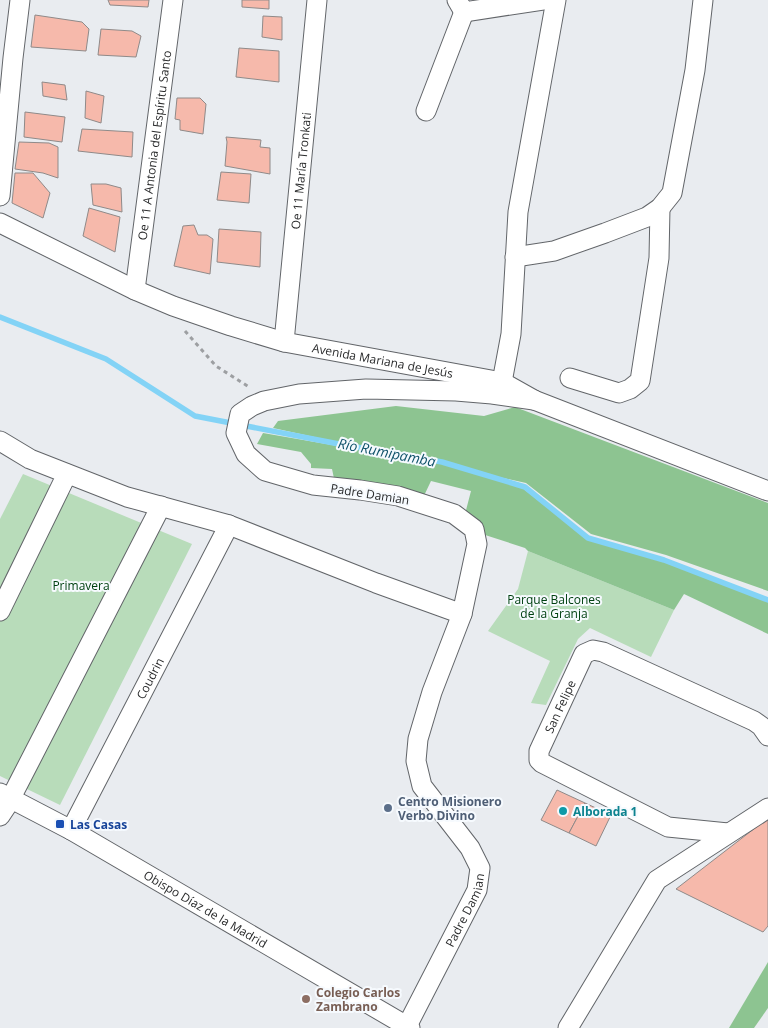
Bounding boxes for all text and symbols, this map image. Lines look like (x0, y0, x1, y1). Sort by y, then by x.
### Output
street label: Oe 11 A Antonia del Espíritu Santo (133, 49, 175, 241)
street label: Oe 11 María Tronkati (286, 111, 315, 230)
street label: Avenida Mariana de Jesús (311, 339, 455, 381)
water label: Río Rumipamba (337, 433, 438, 471)
street label: Padre Damian (329, 479, 411, 509)
park label: Primavera (52, 577, 110, 594)
park label: Parque Balcones de la Granja (507, 591, 601, 622)
street label: Coudrin (132, 654, 168, 702)
street label: San Felipe (540, 677, 579, 736)
place label: Centro Misionero Verbo Divino (398, 793, 502, 824)
marker: Centro Misionero Verbo Divino (382, 802, 394, 814)
place label: Alborada 1 (573, 803, 637, 820)
marker: Alborada 1 (557, 805, 569, 817)
place label: Las Casas (70, 816, 127, 833)
marker: Las Casas (54, 818, 66, 830)
street label: Obispo Díaz de la Madrid (141, 866, 271, 951)
street label: Padre Damian (441, 872, 488, 950)
place label: Colegio Carlos Zambrano (316, 984, 400, 1015)
marker: Colegio Carlos Zambrano (300, 993, 312, 1005)

